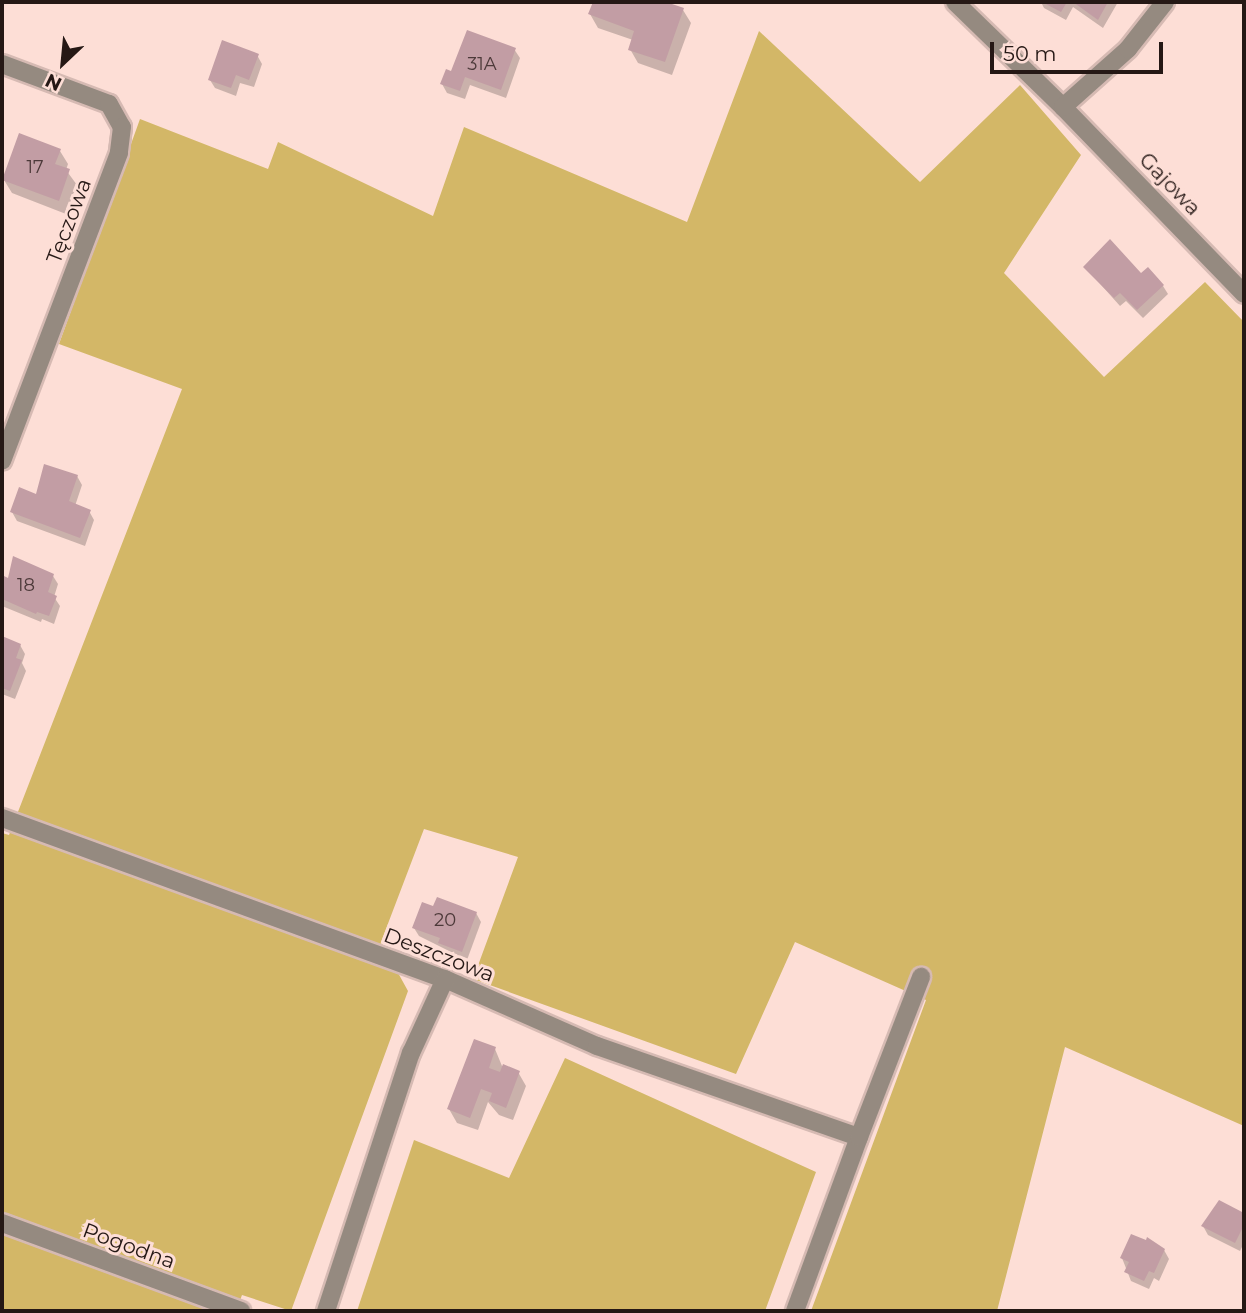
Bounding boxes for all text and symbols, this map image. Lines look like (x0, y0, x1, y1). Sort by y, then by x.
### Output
north arrow (28, 28, 98, 98)
scale bar (994, 28, 1167, 72)
text: 50 m (1003, 41, 1057, 66)
house number: 31A (467, 53, 497, 75)
text: N (42, 69, 66, 96)
street label: Gajowa (1134, 147, 1206, 221)
house number: 17 (26, 156, 44, 178)
street label: Tęczowa (41, 175, 97, 267)
house number: 18 (17, 574, 35, 596)
house number: 20 (434, 909, 456, 931)
street label: Deszczowa (380, 922, 498, 988)
street label: Pogodna (79, 1218, 179, 1274)

